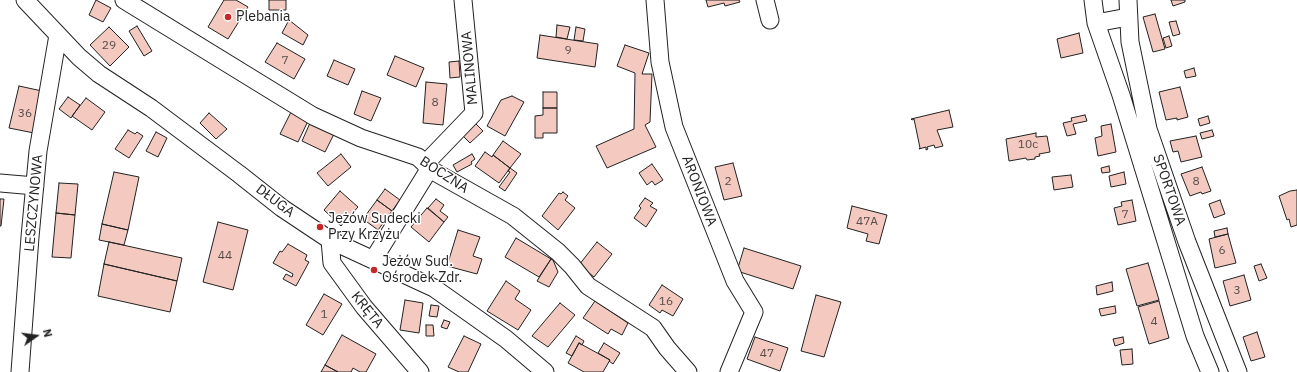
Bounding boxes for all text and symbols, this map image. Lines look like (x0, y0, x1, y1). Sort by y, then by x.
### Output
place label: Plebania (236, 9, 291, 25)
marker: Plebania (223, 12, 233, 22)
street label: MALINOWA (458, 30, 482, 106)
house number: 29 (102, 39, 116, 53)
house number: 9 (564, 44, 572, 58)
house number: 7 (281, 54, 289, 68)
house number: 8 (431, 96, 439, 110)
house number: 36 (18, 107, 32, 121)
house number: 10c (1018, 138, 1038, 152)
street label: SPORTOWA (1149, 152, 1189, 228)
street label: BOCZNA (416, 153, 472, 197)
street label: ARONIOWA (678, 153, 720, 229)
street label: LESZCZYNOWA (21, 154, 47, 252)
house number: 2 (724, 175, 732, 189)
house number: 8 (1192, 175, 1200, 189)
street label: DŁUGA (252, 181, 298, 221)
house number: 7 (1121, 208, 1129, 222)
place label: Jeżów Sudecki Przy Krzyżu (328, 211, 421, 244)
house number: 47A (856, 215, 878, 229)
marker: Jeżów Sudecki Przy Krzyżu (315, 222, 325, 232)
house number: 6 (1218, 244, 1226, 258)
house number: 44 (218, 249, 232, 263)
place label: Jeżów Sud. Ośrodek Zdr. (382, 254, 462, 286)
marker: Jeżów Sud. Ośrodek Zdr. (369, 265, 379, 275)
house number: 3 (1233, 284, 1241, 298)
street label: KRĘTA (347, 288, 387, 332)
house number: 16 (659, 295, 673, 309)
house number: 1 (320, 308, 328, 322)
house number: 4 (1150, 315, 1158, 329)
north arrow (16, 316, 56, 356)
text: N (40, 328, 55, 339)
house number: 47 (760, 347, 774, 361)

